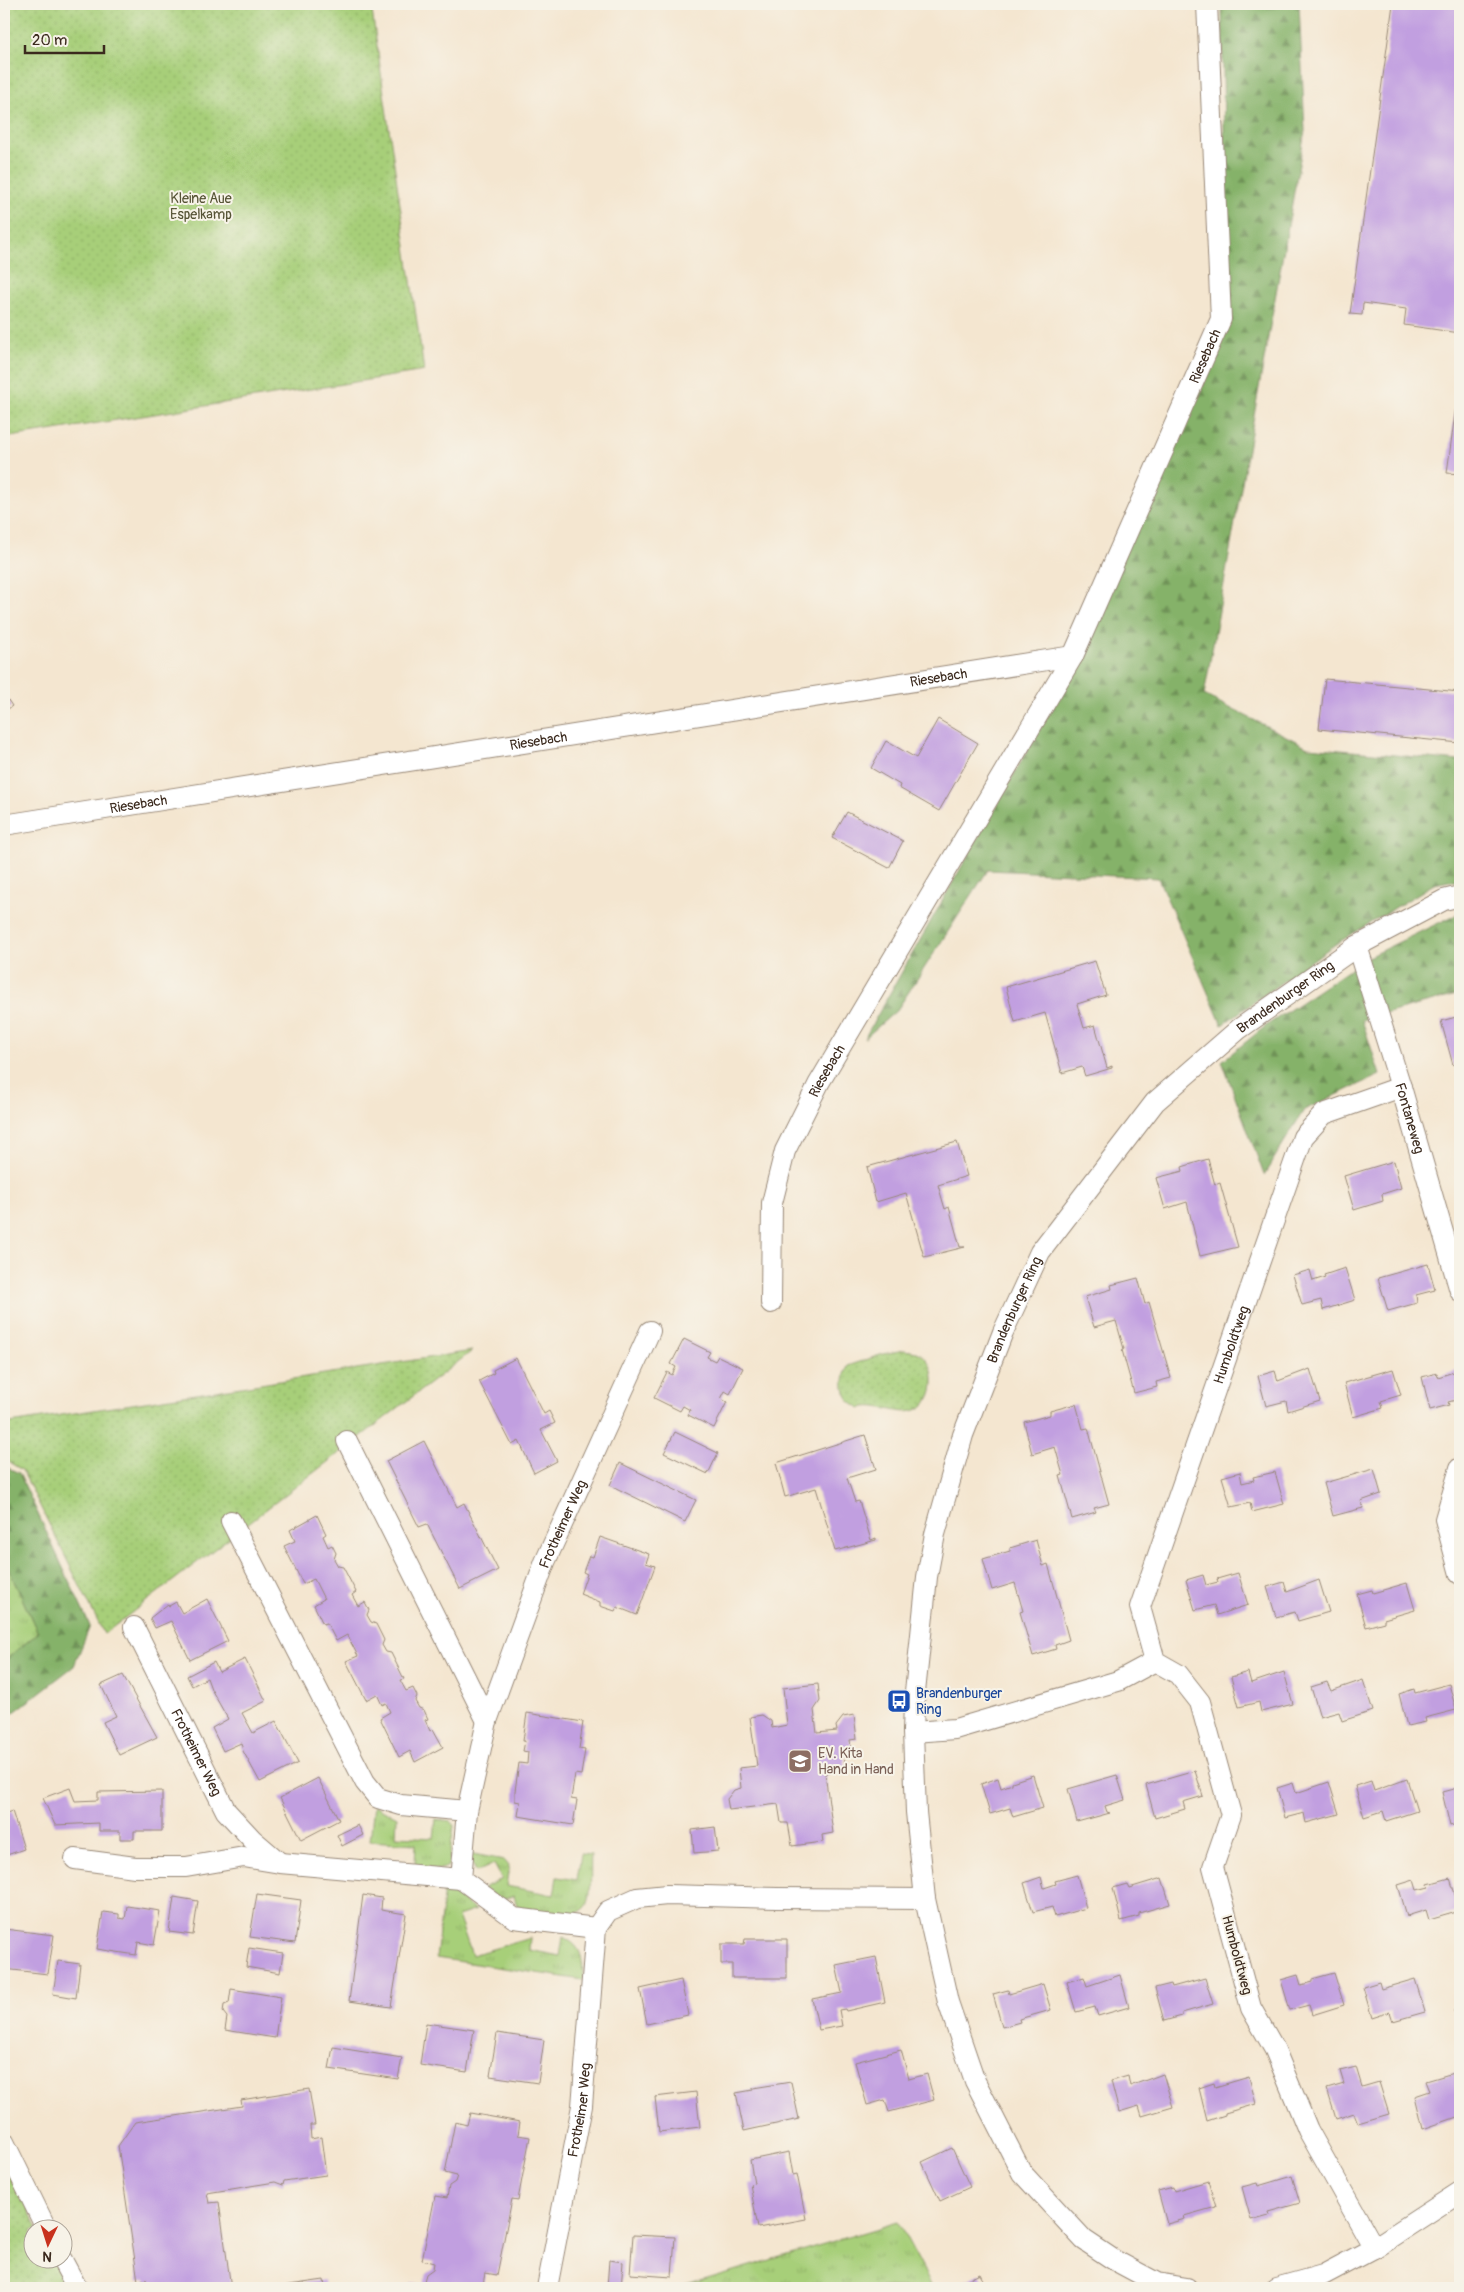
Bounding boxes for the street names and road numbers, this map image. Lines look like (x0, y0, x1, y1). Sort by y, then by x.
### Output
street label: Riesebach (1185, 326, 1224, 386)
street label: Riesebach (909, 664, 968, 690)
street label: Riesebach (509, 728, 568, 753)
street label: Riesebach (108, 791, 168, 817)
street label: Brandenburger Ring (1233, 957, 1337, 1037)
street label: Riesebach (805, 1041, 848, 1100)
street label: Fontaneweg (1392, 1080, 1428, 1155)
street label: Brandenburger Ring (983, 1254, 1045, 1365)
street label: Humboldtweg (1210, 1303, 1252, 1386)
street label: Frotheimer Weg (535, 1477, 590, 1570)
street label: Frotheimer Weg (168, 1706, 226, 1799)
street label: Humboldtweg (1218, 1913, 1256, 1997)
street label: Frotheimer Weg (564, 2062, 594, 2159)

